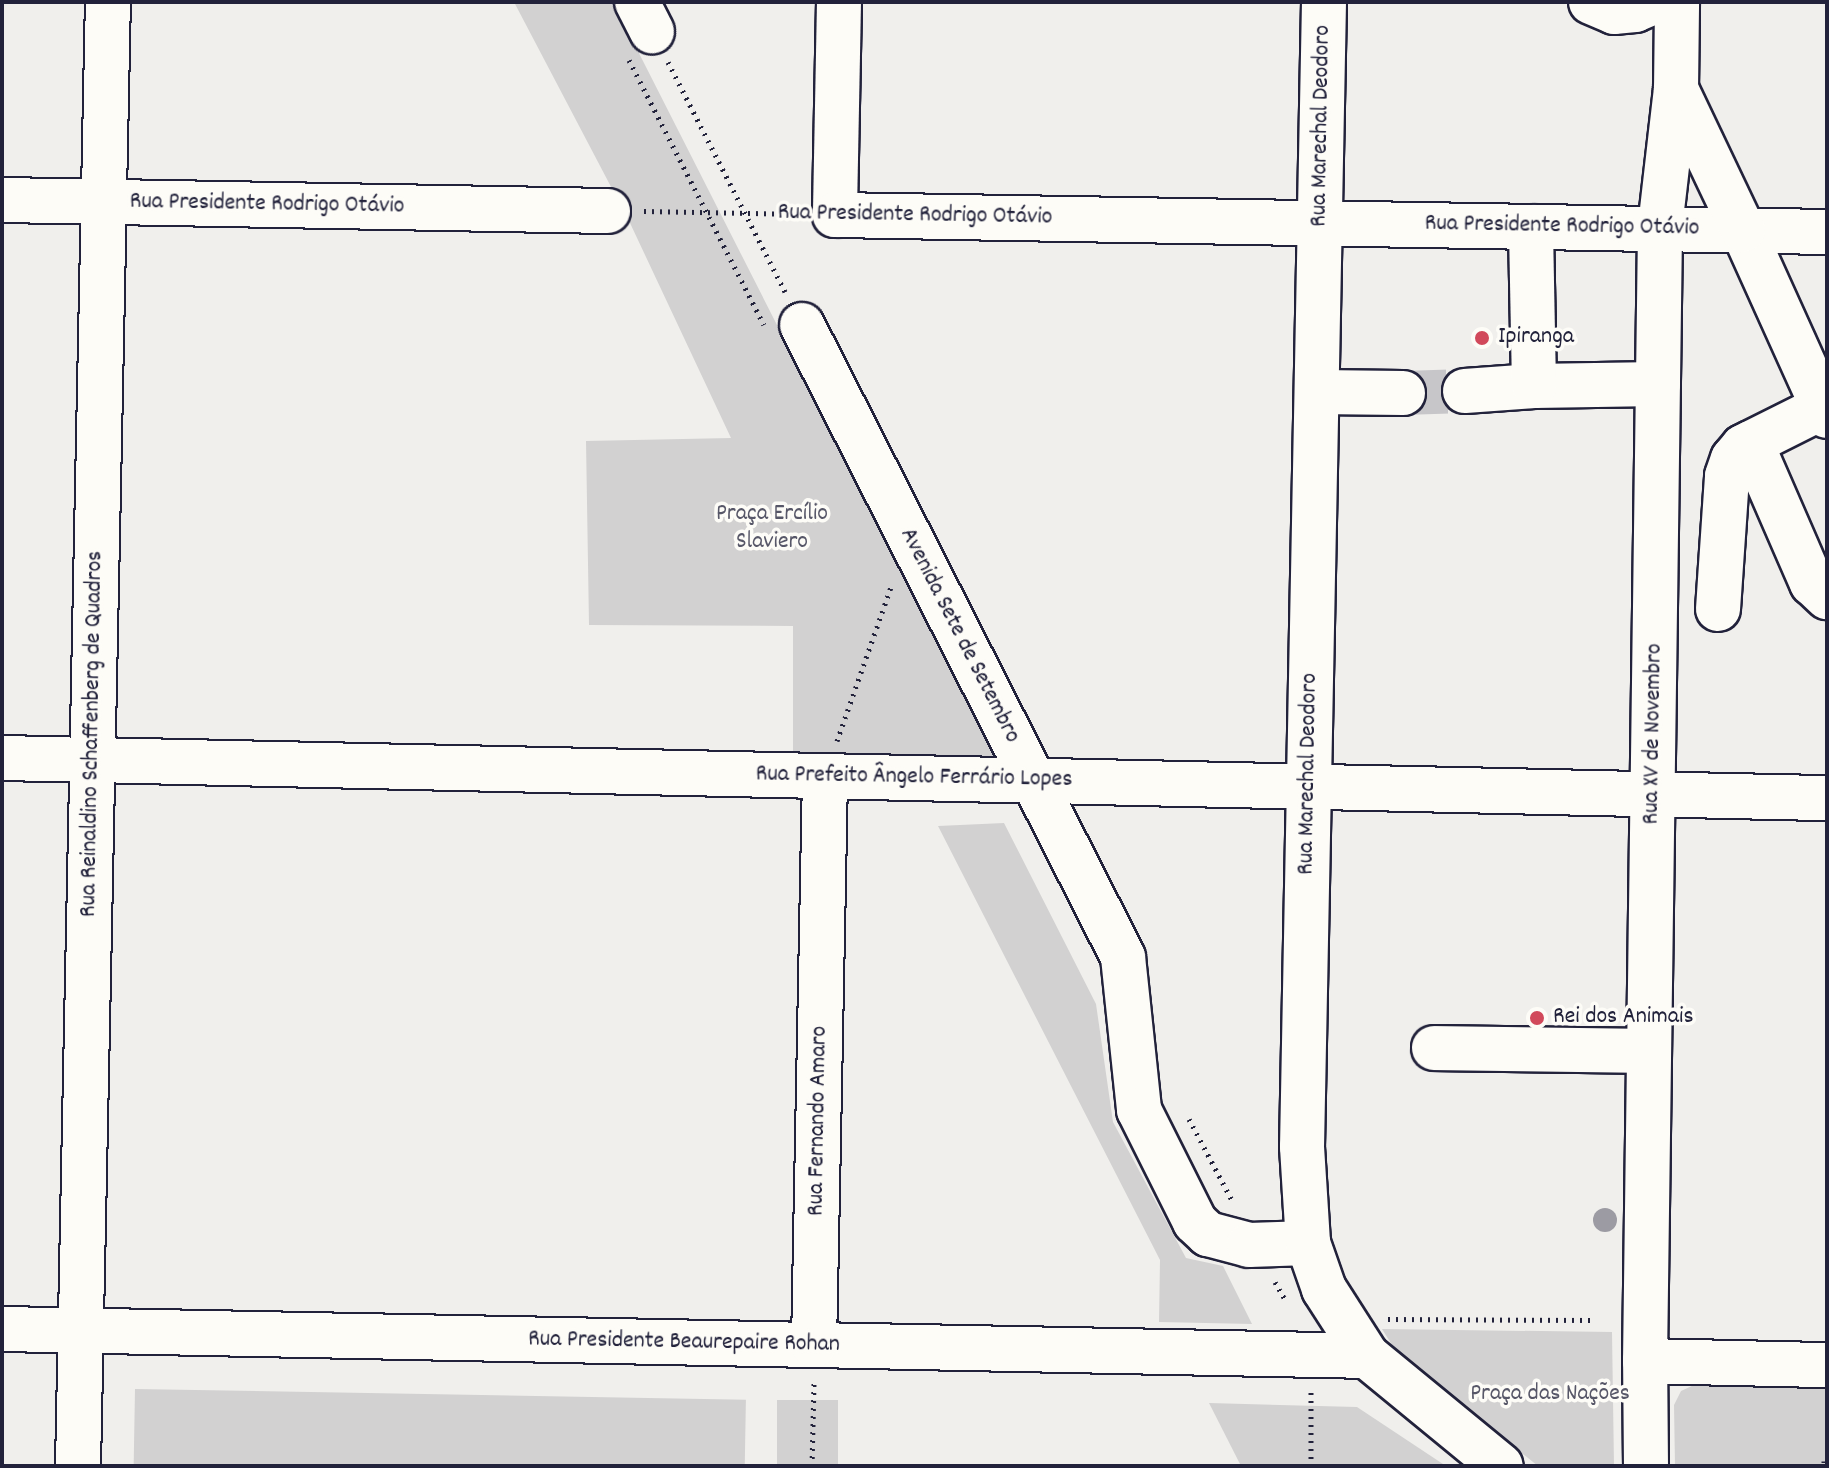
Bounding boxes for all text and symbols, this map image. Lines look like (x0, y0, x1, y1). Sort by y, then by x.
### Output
street label: Rua Marechal Deodoro (1306, 25, 1338, 227)
street label: Rua Presidente Rodrigo Otávio (129, 188, 405, 222)
street label: Rua Presidente Rodrigo Otávio (777, 199, 1053, 233)
street label: Rua Presidente Rodrigo Otávio (1424, 210, 1700, 244)
place label: Ipiranga (1498, 324, 1574, 352)
marker: Ipiranga (1473, 329, 1491, 347)
park label: Praça Ercílio Slaviero (716, 501, 828, 557)
street label: Avenida Sete de Setembro (892, 524, 1026, 748)
street label: Rua Reinaldino Schaffenberg de Quadros (75, 551, 111, 917)
street label: Rua XV de Novembro (1638, 643, 1670, 825)
street label: Rua Marechal Deodoro (1293, 673, 1325, 875)
street label: Rua Prefeito Ângelo Ferrário Lopes (755, 761, 1073, 795)
place label: Rei dos Animais (1553, 1004, 1693, 1032)
marker: Rei dos Animais (1528, 1009, 1546, 1027)
street label: Rua Fernando Amaro (803, 1026, 835, 1216)
street label: Rua Presidente Beaurepaire Rohan (528, 1326, 840, 1360)
park label: Praça das Nações (1470, 1381, 1630, 1409)

